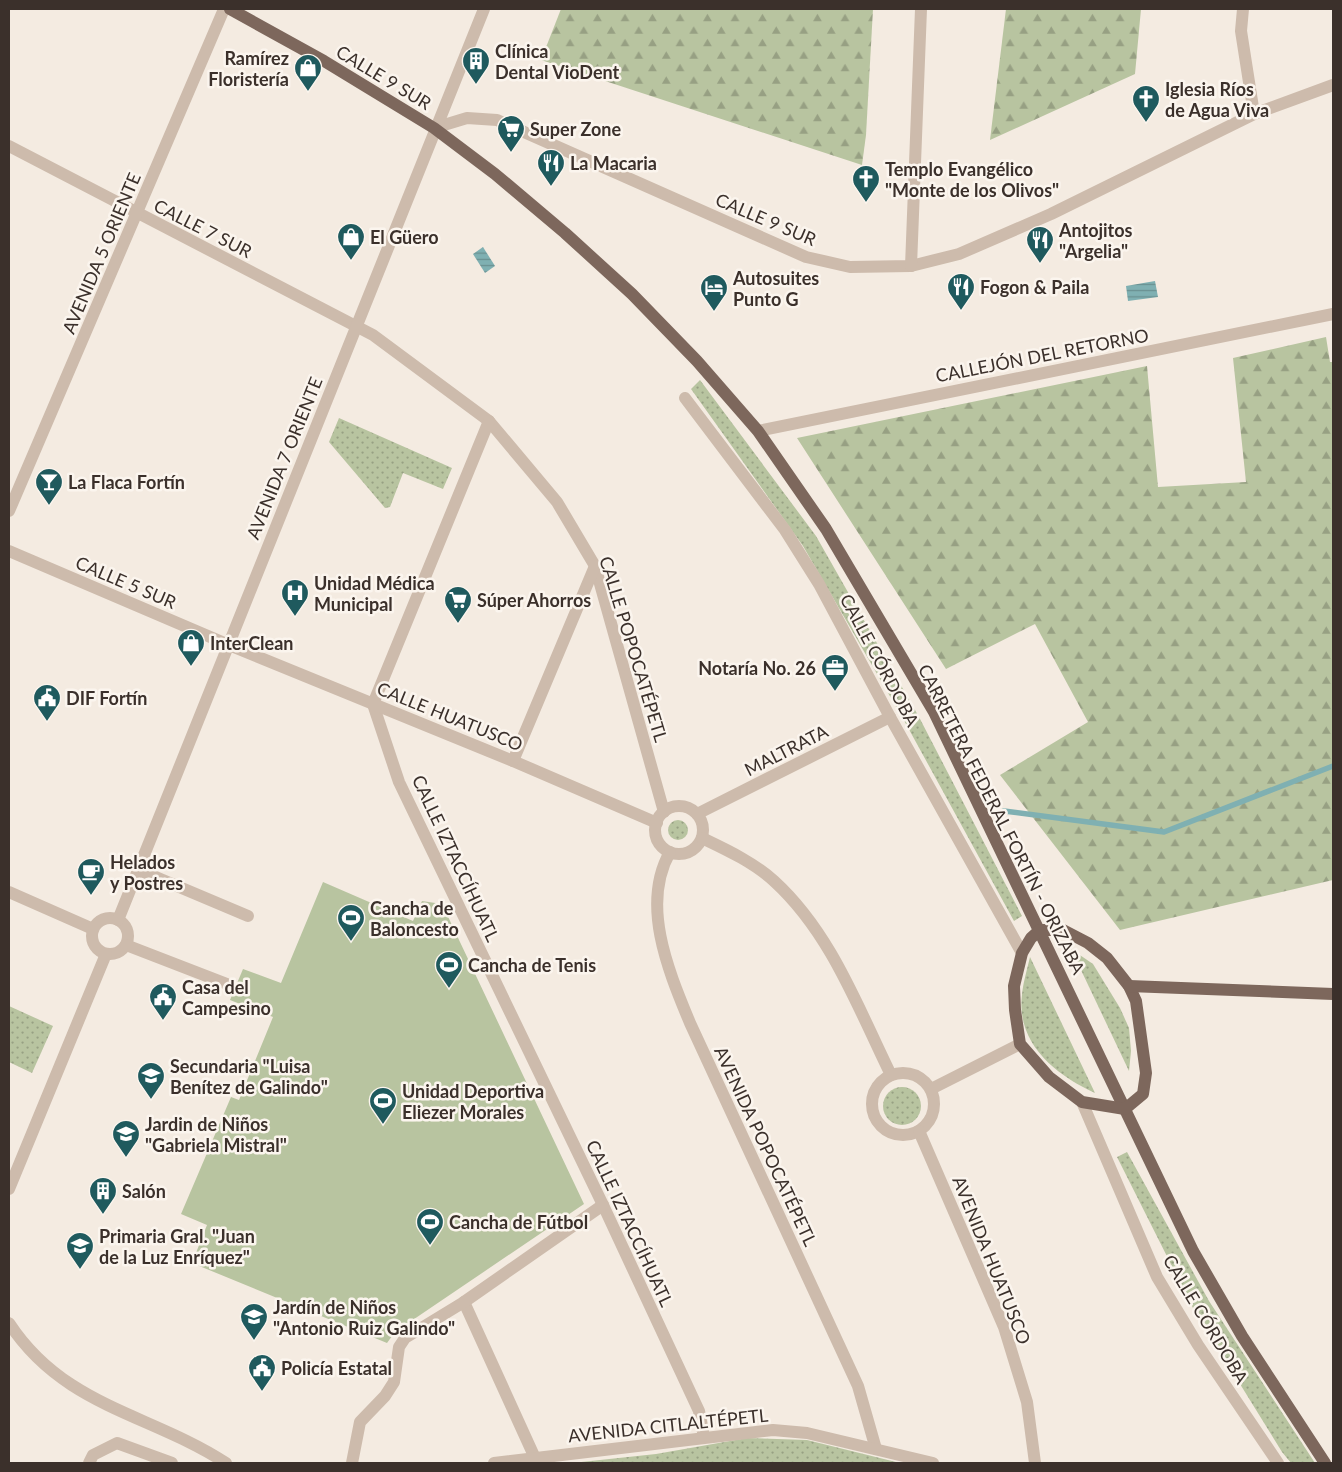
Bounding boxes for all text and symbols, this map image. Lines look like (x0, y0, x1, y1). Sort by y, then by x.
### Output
street label: CALLE 9 SUR (332, 40, 436, 114)
place label: Clínica Dental VioDent (495, 40, 620, 83)
building icon: Clínica Dental VioDent (461, 46, 491, 85)
place label: Ramírez Floristería (208, 47, 289, 90)
shop icon: Ramírez Floristería (293, 53, 323, 92)
place label: Iglesia Ríos de Agua Viva (1165, 78, 1269, 121)
church icon: Iglesia Ríos de Agua Viva (1131, 84, 1161, 123)
supermarket icon: Super Zone (496, 114, 526, 153)
place label: Super Zone (530, 118, 621, 140)
restaurant icon: La Macaria (536, 148, 566, 187)
place label: La Macaria (570, 152, 657, 174)
place label: Templo Evangélico "Monte de los Olivos" (885, 158, 1059, 201)
church icon: Templo Evangélico "Monte de los Olivos" (851, 164, 881, 203)
street label: AVENIDA 5 ORIENTE (57, 169, 145, 337)
street label: CALLE 9 SUR (712, 188, 820, 250)
street label: CALLE 7 SUR (150, 194, 256, 262)
place label: Antojitos "Argelia" (1058, 219, 1133, 262)
shop icon: El Güero (336, 222, 366, 261)
restaurant icon: Antojitos "Argelia" (1025, 225, 1055, 264)
place label: El Güero (370, 226, 439, 248)
place label: Autosuites Punto G (732, 267, 819, 310)
restaurant icon: Fogon & Paila (946, 272, 976, 311)
hotel icon: Autosuites Punto G (699, 273, 729, 312)
place label: Fogon & Paila (980, 276, 1089, 298)
street label: CALLEJÓN DEL RETORNO (934, 324, 1150, 386)
street label: AVENIDA 7 ORIENTE (241, 374, 327, 542)
bar icon: La Flaca Fortín (34, 467, 64, 506)
place label: La Flaca Fortín (68, 471, 185, 493)
street label: CALLE 5 SUR (72, 551, 180, 613)
street label: CALLE POPOCATÉPETL (595, 553, 673, 745)
place label: Unidad Médica Municipal (314, 572, 435, 615)
hospital icon: Unidad Médica Municipal (280, 578, 310, 617)
supermarket icon: Súper Ahorros (443, 585, 473, 624)
place label: Súper Ahorros (477, 589, 591, 611)
street label: CALLE CÓRDOBA (836, 590, 925, 731)
shop icon: InterClean (176, 628, 206, 667)
place label: InterClean (210, 632, 293, 654)
office icon: Notaría No. 26 (820, 653, 850, 692)
place label: Notaría No. 26 (698, 657, 816, 679)
street label: CARRETERA FEDERAL FORTÍN - ORIZABA (914, 660, 1091, 978)
street label: CALLE HUATUSCO (374, 677, 526, 755)
public building icon: DIF Fortín (32, 683, 62, 722)
place label: DIF Fortín (66, 687, 147, 709)
street label: MALTRATA (741, 719, 832, 780)
street label: CALLE IZTACCÍHUATL (408, 771, 504, 945)
place label: Helados y Postres (110, 851, 183, 894)
cafe icon: Helados y Postres (76, 857, 106, 896)
place label: Cancha de Baloncesto (370, 897, 459, 940)
sports icon: Cancha de Baloncesto (336, 903, 366, 942)
sports icon: Cancha de Tenis (434, 950, 464, 989)
place label: Cancha de Tenis (468, 954, 596, 976)
place label: Casa del Campesino (182, 976, 271, 1019)
public building icon: Casa del Campesino (148, 982, 178, 1021)
street label: AVENIDA POPOCATÉPETL (710, 1043, 822, 1249)
place label: Secundaria "Luisa Benítez de Galindo" (170, 1055, 328, 1098)
school or university icon: Secundaria "Luisa Benítez de Galindo" (136, 1061, 166, 1100)
place label: Unidad Deportiva Eliezer Morales (402, 1080, 544, 1123)
sports icon: Unidad Deportiva Eliezer Morales (368, 1086, 398, 1125)
place label: Jardin de Niños "Gabriela Mistral" (145, 1113, 287, 1156)
school or university icon: Jardin de Niños "Gabriela Mistral" (111, 1119, 141, 1158)
street label: CALLE IZTACCÍHUATL (582, 1136, 678, 1310)
street label: AVENIDA HUATUSCO (948, 1173, 1036, 1347)
building icon: Salón (88, 1176, 118, 1215)
place label: Salón (122, 1180, 166, 1202)
sports icon: Cancha de Fútbol (415, 1207, 445, 1246)
place label: Cancha de Fútbol (449, 1211, 588, 1233)
place label: Primaria Gral. "Juan de la Luz Enríquez" (99, 1225, 255, 1268)
school or university icon: Primaria Gral. "Juan de la Luz Enríquez" (65, 1231, 95, 1270)
street label: CALLE CÓRDOBA (1159, 1250, 1254, 1388)
place label: Jardín de Niños "Antonio Ruiz Galindo" (273, 1296, 455, 1339)
school or university icon: Jardín de Niños "Antonio Ruiz Galindo" (239, 1302, 269, 1341)
public building icon: Policía Estatal (247, 1353, 277, 1392)
place label: Policía Estatal (281, 1357, 392, 1379)
street label: AVENIDA CITLALTÉPETL (567, 1404, 769, 1446)

